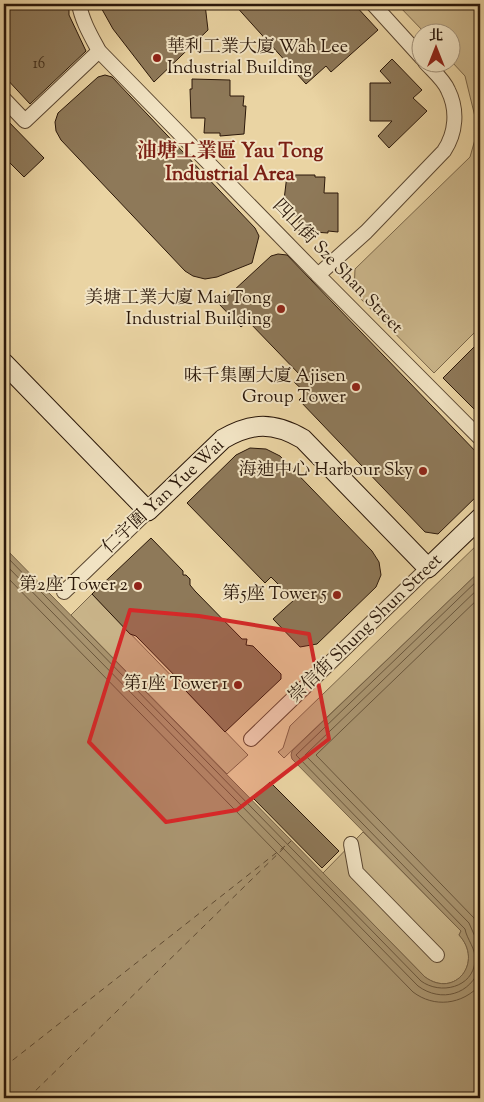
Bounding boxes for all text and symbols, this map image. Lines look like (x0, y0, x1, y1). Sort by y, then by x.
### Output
north arrow (412, 22, 462, 72)
text: 北 (429, 27, 443, 47)
place label: 華利工業大廈 Wah Lee Industrial Building (167, 35, 348, 82)
marker: 華利工業大廈 Wah Lee Industrial Building (151, 52, 163, 64)
house number: 16 (33, 54, 45, 75)
district label: 油塘工業區 Yau Tong Industrial Area (137, 138, 323, 190)
street label: 四山街 Sze Shan Street (266, 194, 408, 340)
place label: 美塘工業大廈 Mai Tong Industrial Building (85, 286, 271, 333)
marker: 美塘工業大廈 Mai Tong Industrial Building (275, 303, 287, 315)
place label: 味千集團大廈 Ajisen Group Tower (184, 364, 346, 411)
marker: 味千集團大廈 Ajisen Group Tower (350, 381, 362, 393)
street label: 仁宇圍 Yan Yue Wai (97, 433, 231, 561)
place label: 海迪中心 Harbour Sky (238, 458, 413, 484)
marker: 海迪中心 Harbour Sky (417, 465, 429, 477)
street label: 崇信街 Shung Shun Street (283, 549, 449, 709)
place label: 第2座 Tower 2 (19, 573, 129, 599)
marker: 第2座 Tower 2 (132, 580, 144, 592)
place label: 第5座 Tower 5 (223, 582, 327, 608)
marker: 第5座 Tower 5 (331, 589, 343, 601)
place label: 第1座 Tower 1 (124, 672, 228, 698)
marker: 第1座 Tower 1 (232, 679, 244, 691)

